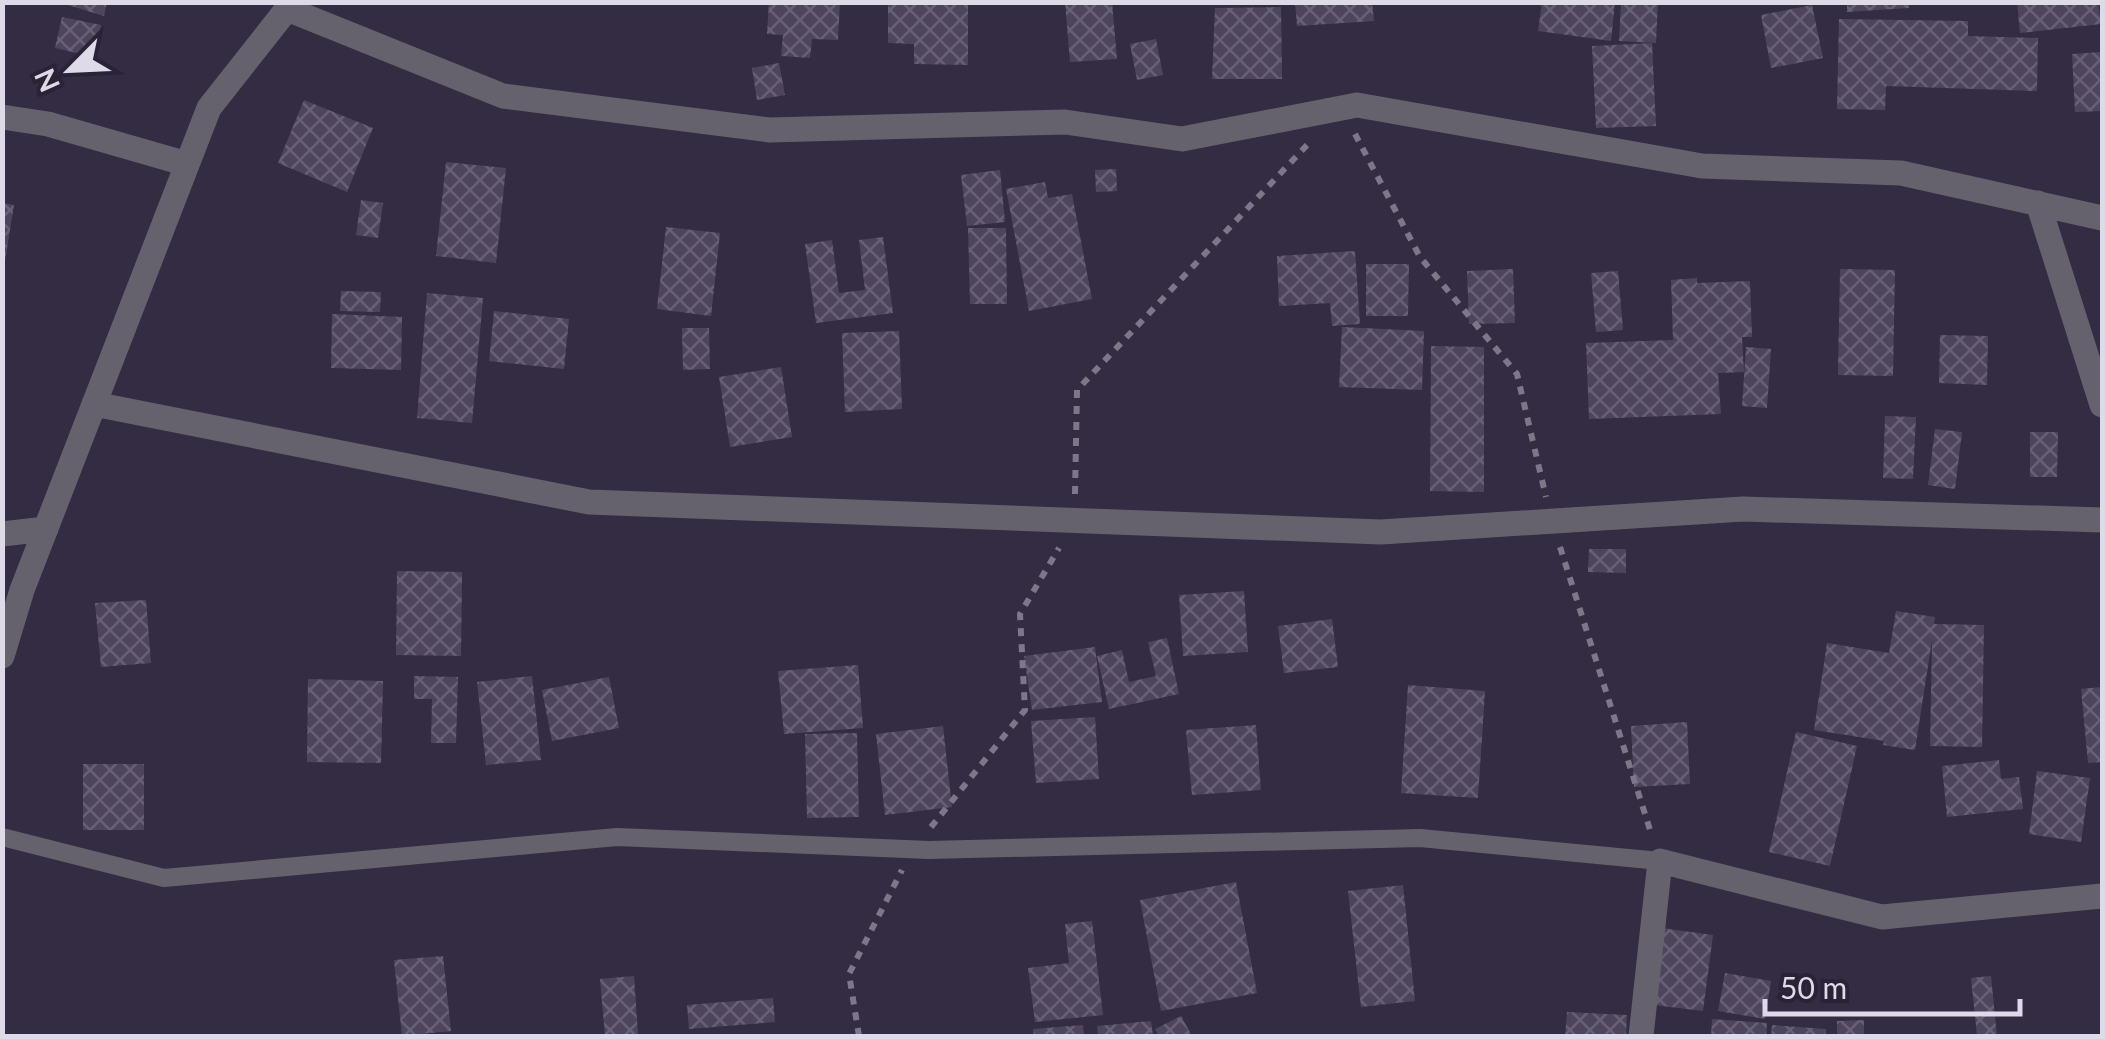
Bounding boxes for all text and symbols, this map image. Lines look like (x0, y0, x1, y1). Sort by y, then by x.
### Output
north arrow (20, 20, 120, 120)
text: N (26, 64, 66, 97)
scale bar (1765, 954, 2020, 1016)
text: 50 m (1780, 969, 1847, 1005)

